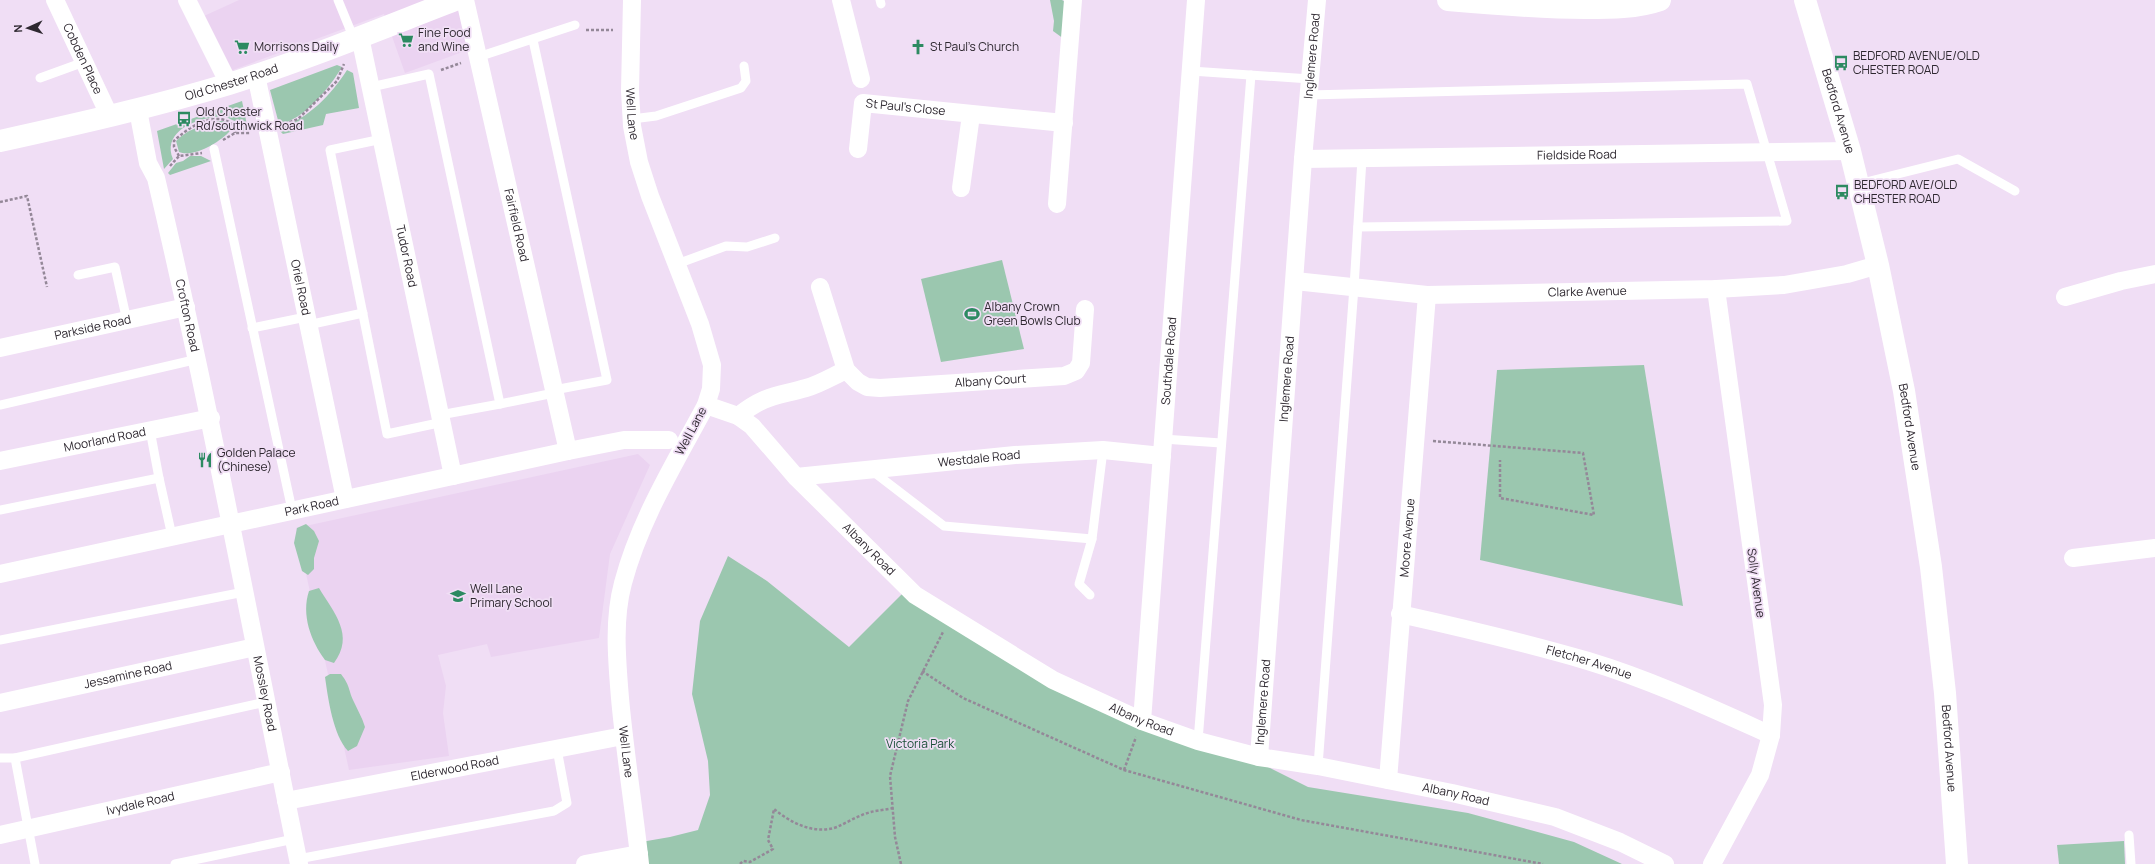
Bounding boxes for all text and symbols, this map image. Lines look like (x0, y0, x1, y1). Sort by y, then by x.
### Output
north arrow (8, 8, 48, 48)
street label: Inglemere Road (1299, 12, 1324, 100)
street label: Cobden Place (59, 20, 107, 97)
text: N (10, 24, 25, 33)
place label: Fine Food and Wine (418, 24, 471, 55)
supermarket icon: Fine Food and Wine (397, 31, 415, 49)
supermarket icon: Morrisons Daily (233, 38, 251, 56)
place label: Morrisons Daily (254, 38, 339, 55)
church icon: St Paul's Church (909, 38, 927, 56)
place label: St Paul's Church (930, 38, 1019, 55)
place label: BEDFORD AVENUE/OLD CHESTER ROAD (1853, 47, 1980, 78)
bus stop icon: BEDFORD AVENUE/OLD CHESTER ROAD (1832, 54, 1850, 72)
street label: Old Chester Road (183, 59, 280, 104)
street label: Bedford Avenue (1818, 67, 1859, 155)
street label: Well Lane (622, 87, 644, 141)
street label: St Paul's Close (865, 94, 946, 119)
place label: Old Chester Rd/southwick Road (196, 103, 303, 134)
bus stop icon: Old Chester Rd/southwick Road (175, 110, 193, 128)
street label: Fieldside Road (1537, 145, 1617, 164)
place label: BEDFORD AVE/OLD CHESTER ROAD (1854, 176, 1957, 207)
bus stop icon: BEDFORD AVE/OLD CHESTER ROAD (1833, 183, 1851, 201)
street label: Fairfield Road (500, 187, 534, 263)
street label: Tudor Road (392, 223, 422, 289)
street label: Oriel Road (287, 258, 315, 317)
street label: Crofton Road (171, 278, 204, 353)
street label: Clarke Avenue (1548, 282, 1627, 300)
place label: Albany Crown Green Bowls Club (984, 298, 1081, 329)
sports icon: Albany Crown Green Bowls Club (963, 305, 981, 323)
street label: Parkside Road (53, 310, 133, 344)
street label: Southdale Road (1157, 316, 1180, 406)
street label: Inglemere Road (1275, 335, 1298, 422)
street label: Albany Court (954, 369, 1027, 391)
street label: Bedford Avenue (1895, 382, 1925, 471)
street label: Well Lane (671, 404, 710, 458)
street label: Moorland Road (62, 423, 147, 456)
place label: Golden Palace (Chinese) (217, 444, 295, 475)
street label: Westdale Road (937, 446, 1021, 471)
restaurant icon: Golden Palace (Chinese) (196, 451, 214, 469)
street label: Park Road (283, 492, 340, 520)
street label: Moore Avenue (1395, 498, 1419, 578)
street label: Albany Road (839, 519, 899, 579)
street label: Solly Avenue (1743, 547, 1770, 619)
place label: Well Lane Primary School (470, 580, 552, 611)
school or university icon: Well Lane Primary School (449, 587, 467, 605)
street label: Fletcher Avenue (1544, 641, 1634, 683)
street label: Mossley Road (249, 654, 281, 733)
street label: Jessamine Road (82, 656, 174, 692)
street label: Inglemere Road (1251, 659, 1274, 746)
street label: Albany Road (1107, 698, 1176, 740)
street label: Bedford Avenue (1938, 704, 1961, 793)
street label: Well Lane (615, 725, 638, 779)
park label: Victoria Park (886, 735, 955, 752)
street label: Elderwood Road (409, 751, 500, 785)
street label: Albany Road (1421, 778, 1491, 809)
street label: Ivydale Road (105, 787, 176, 819)

